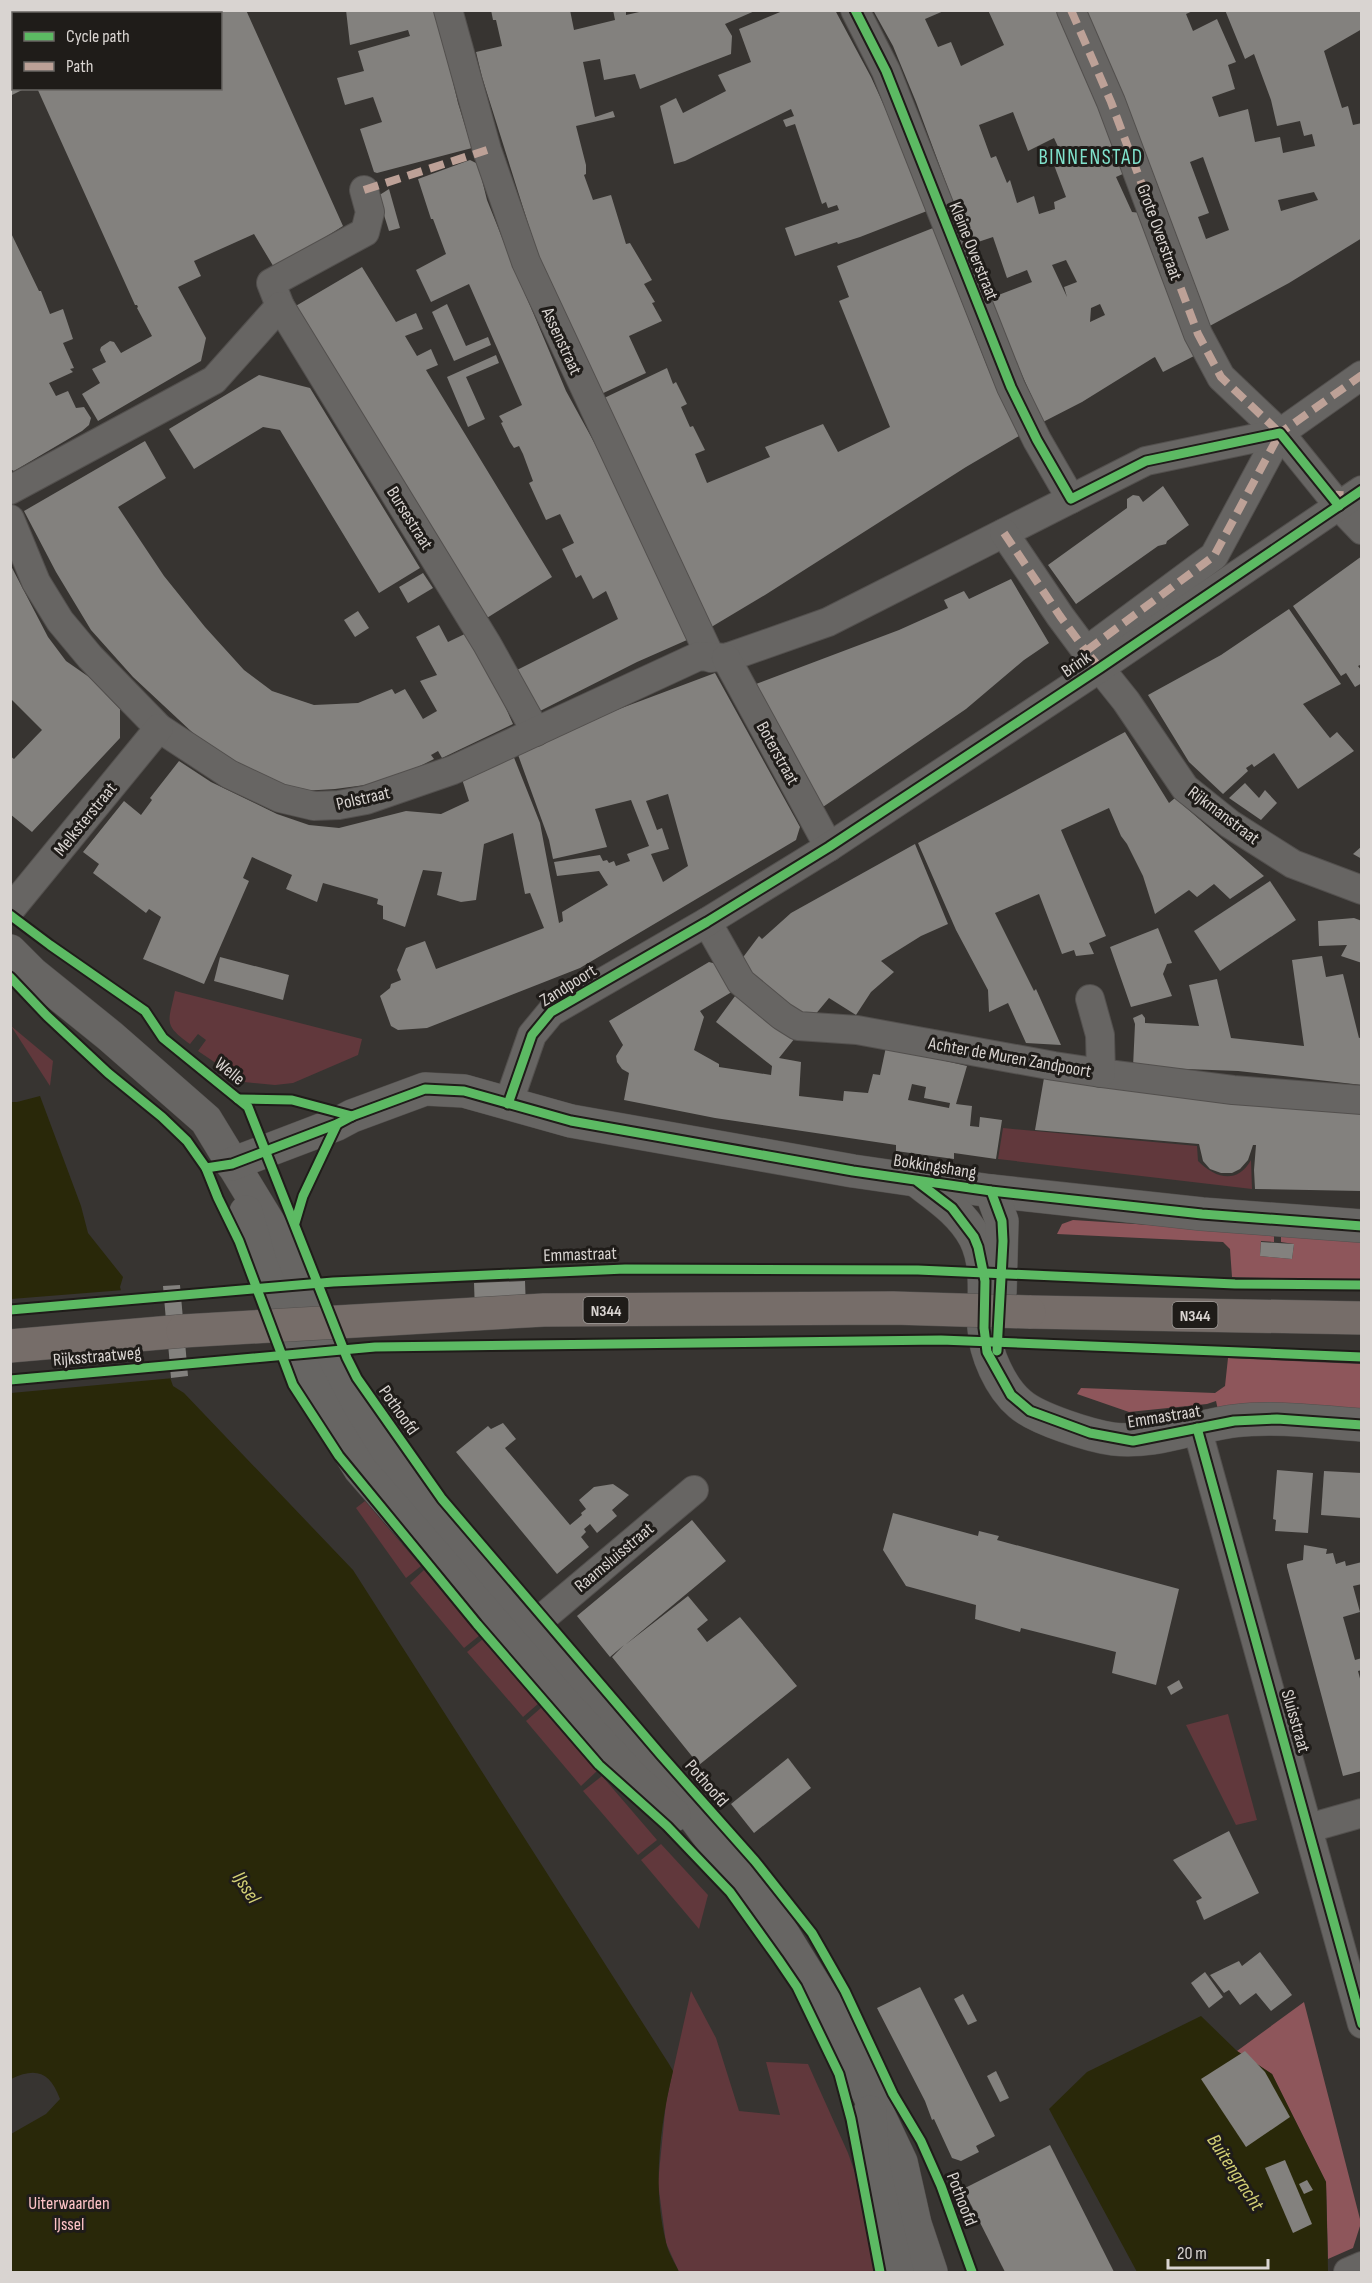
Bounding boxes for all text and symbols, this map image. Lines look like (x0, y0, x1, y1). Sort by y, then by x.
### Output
legend (12, 12, 222, 90)
text: Cycle path (66, 26, 130, 47)
text: Path (66, 56, 94, 77)
district label: BINNENSTAD (1038, 145, 1144, 170)
street label: Grote Overstraat (1132, 181, 1187, 284)
street label: Kleine Overstraat (944, 199, 1003, 304)
street label: Assenstraat (536, 303, 586, 379)
street label: Bursestraat (382, 483, 437, 554)
street label: Brink (1058, 647, 1095, 682)
street label: Boterstraat (752, 718, 804, 789)
street label: Melksterstraat (50, 778, 122, 860)
street label: Polstraat (334, 782, 393, 815)
street label: Rijkmanstraat (1184, 782, 1264, 849)
street label: Zandpoort (536, 960, 601, 1011)
street label: Achter de Muren Zandpoort (926, 1033, 1093, 1082)
street label: Welle (210, 1053, 249, 1090)
street label: Bokkingshang (892, 1150, 978, 1183)
street label: Emmastraat (543, 1243, 618, 1266)
road number: N344 (584, 1297, 628, 1323)
road number: N344 (1172, 1302, 1218, 1328)
street label: Rijksstraatweg (52, 1342, 142, 1371)
street label: Pothoofd (374, 1382, 423, 1439)
street label: Emmastraat (1126, 1400, 1203, 1433)
street label: Raamsluisstraat (571, 1518, 658, 1596)
street label: Sluisstraat (1277, 1687, 1315, 1755)
street label: Pothoofd (681, 1756, 733, 1811)
water label: IJssel (227, 1867, 266, 1909)
water label: Buitengracht (1202, 2130, 1269, 2216)
street label: Pothoofd (942, 2170, 981, 2229)
park label: Uiterwaarden IJssel (28, 2193, 110, 2235)
scale bar (1168, 2232, 1268, 2270)
text: 20 m (1177, 2243, 1207, 2264)

